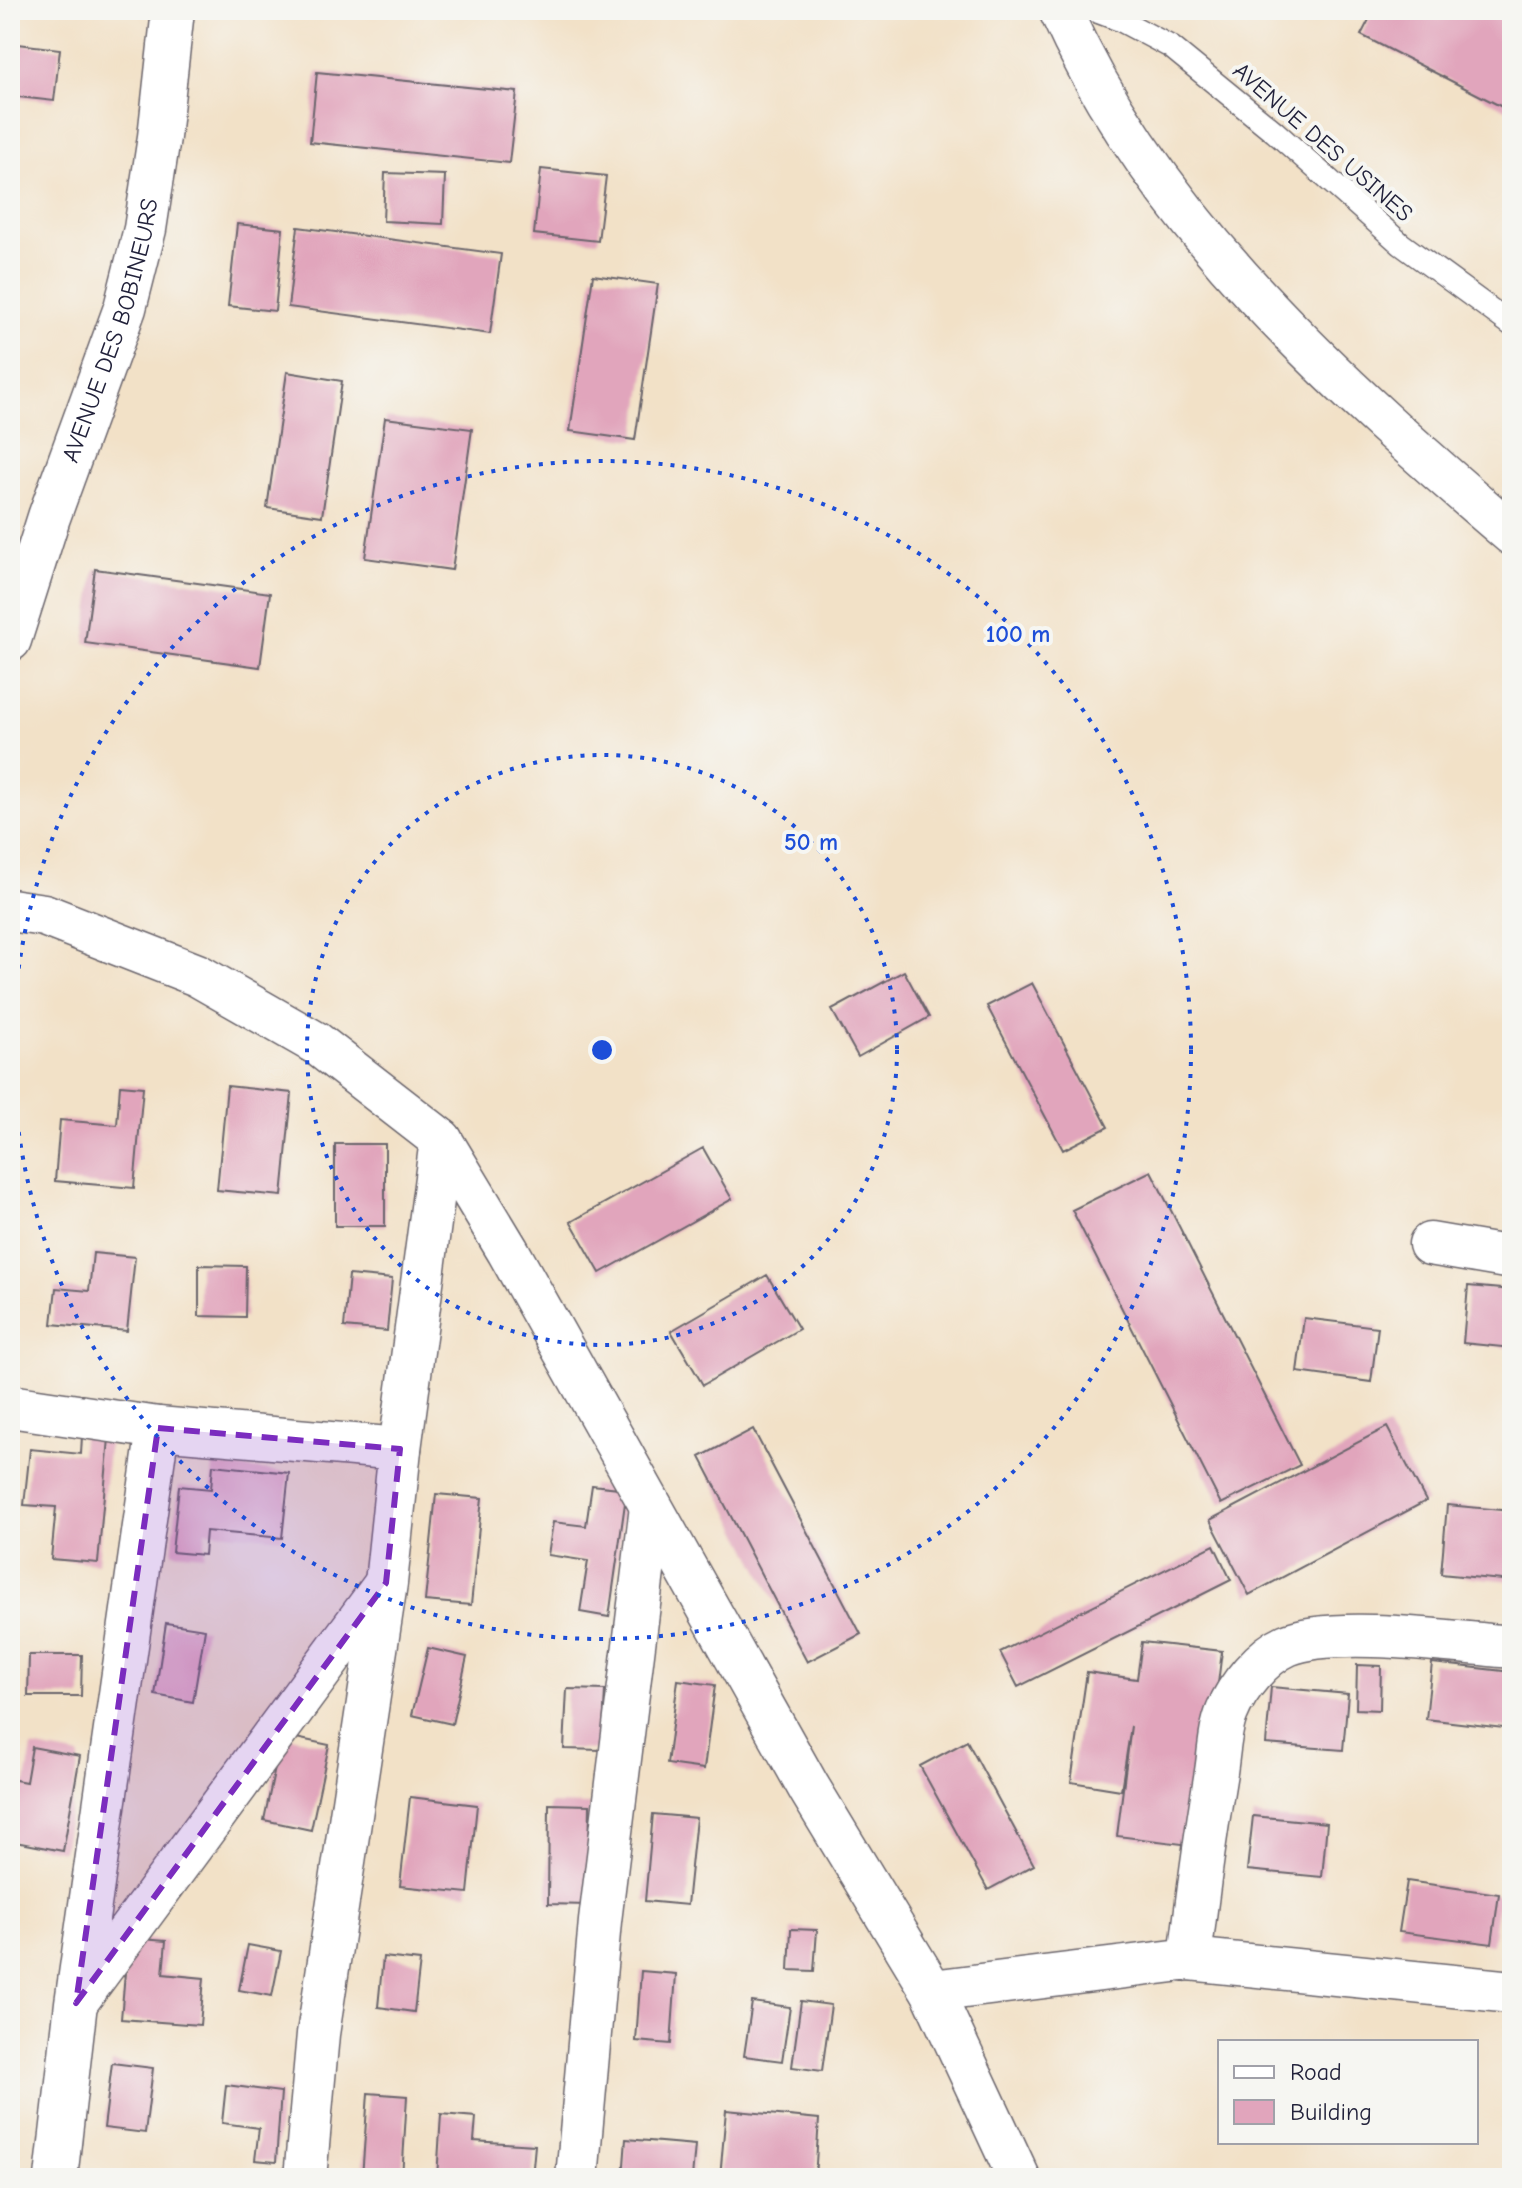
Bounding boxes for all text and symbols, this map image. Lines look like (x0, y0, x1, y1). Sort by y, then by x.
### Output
street label: AVENUE DES USINES (1228, 56, 1418, 228)
street label: AVENUE DES BOBINEURS (56, 197, 163, 466)
text: 100 m (986, 620, 1050, 648)
text: 50 m (784, 828, 838, 856)
centre of rings (588, 1036, 616, 1064)
legend (1218, 2040, 1478, 2144)
text: Road (1290, 2058, 1342, 2086)
text: Building (1290, 2098, 1372, 2126)

